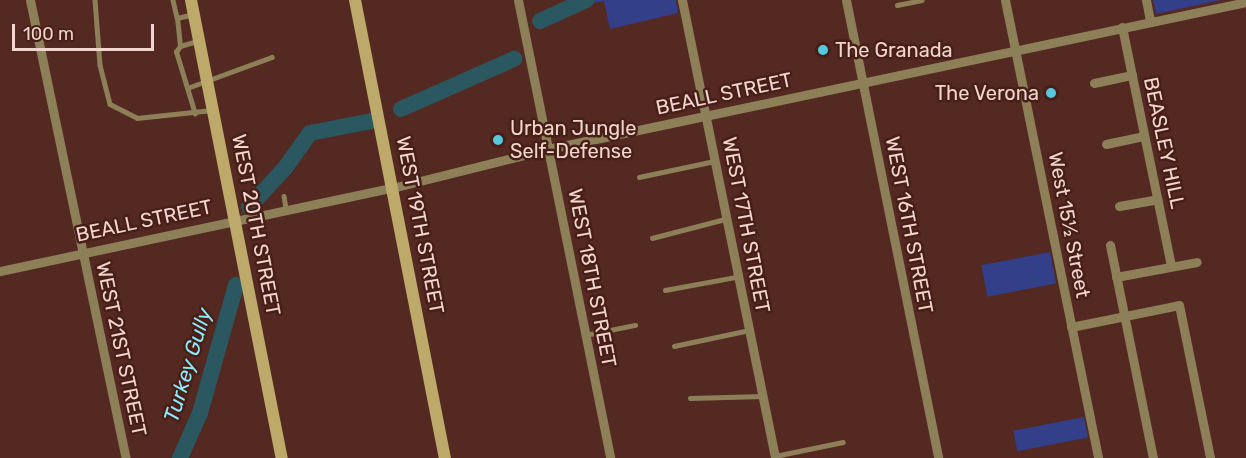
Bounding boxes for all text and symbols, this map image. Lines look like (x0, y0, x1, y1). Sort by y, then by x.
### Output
scale bar (15, 12, 158, 50)
text: 100 m (23, 23, 74, 45)
place label: The Granada (835, 38, 953, 62)
marker: The Granada (816, 43, 830, 57)
street label: BEALL STREET (653, 68, 795, 120)
street label: BEASLEY HILL (1138, 75, 1190, 211)
place label: The Verona (934, 81, 1039, 105)
marker: The Verona (1044, 86, 1058, 100)
place label: Urban Jungle Self-Defense (510, 116, 636, 163)
street label: WEST 20TH STREET (227, 132, 285, 318)
marker: Urban Jungle Self-Defense (491, 133, 505, 147)
street label: WEST 19TH STREET (391, 134, 449, 316)
street label: WEST 16TH STREET (880, 134, 938, 316)
street label: WEST 17TH STREET (717, 135, 775, 315)
street label: West 15½ Street (1043, 150, 1095, 300)
street label: WEST 18TH STREET (563, 187, 621, 369)
street label: BEALL STREET (73, 195, 215, 247)
street label: WEST 21ST STREET (91, 259, 151, 439)
water label: Turkey Gully (159, 305, 217, 425)

